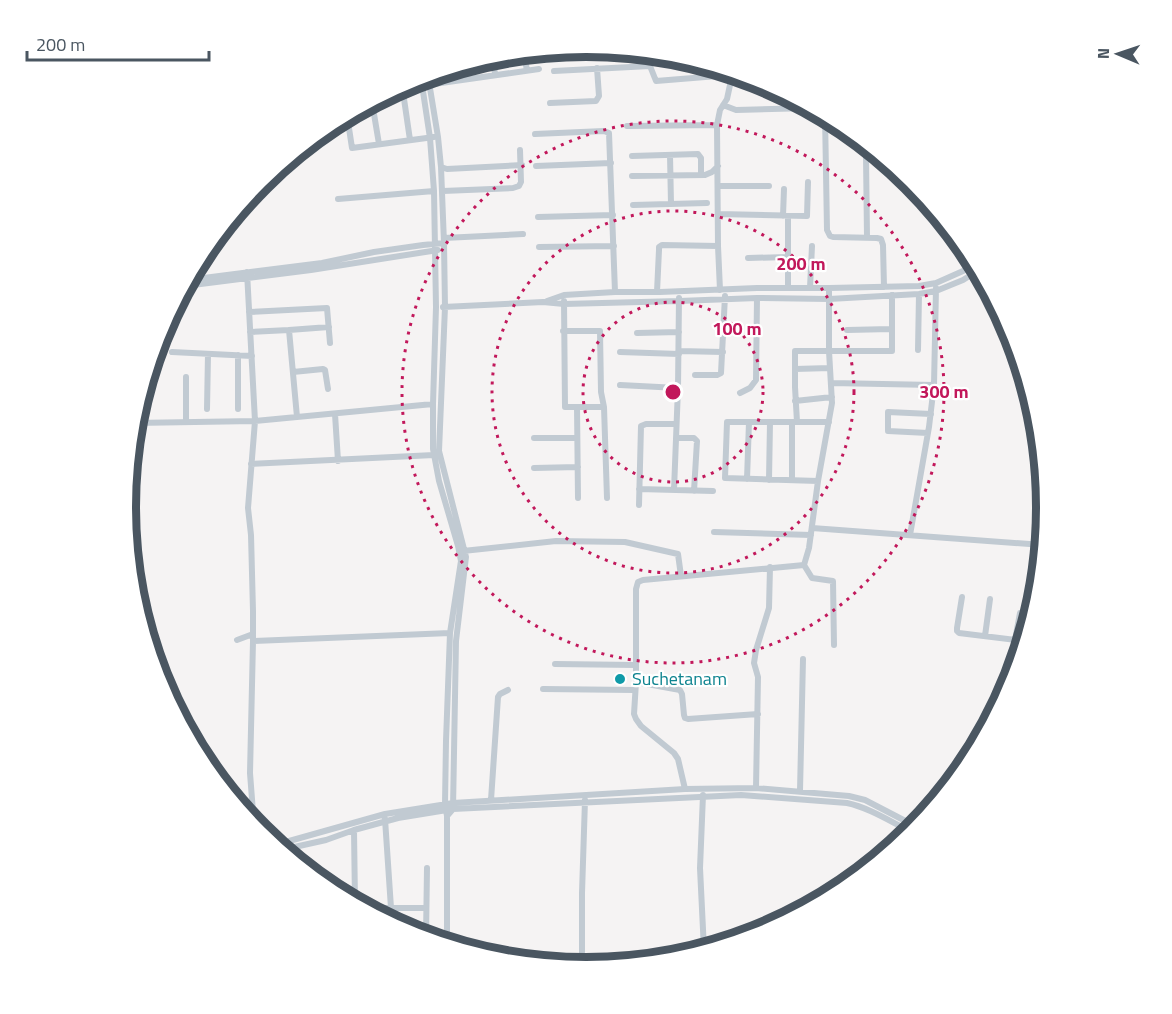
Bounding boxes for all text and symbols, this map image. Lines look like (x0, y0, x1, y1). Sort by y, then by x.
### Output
scale bar (27, 24, 208, 62)
north arrow (1088, 24, 1148, 84)
text: 200 m (36, 31, 85, 58)
text: N (1091, 48, 1115, 59)
text: 200 m (776, 250, 826, 277)
text: 100 m (712, 315, 762, 342)
text: 300 m (919, 378, 969, 405)
centre of rings (663, 382, 683, 402)
place label: Suchetanam (632, 665, 727, 692)
marker: Suchetanam (613, 672, 627, 686)

